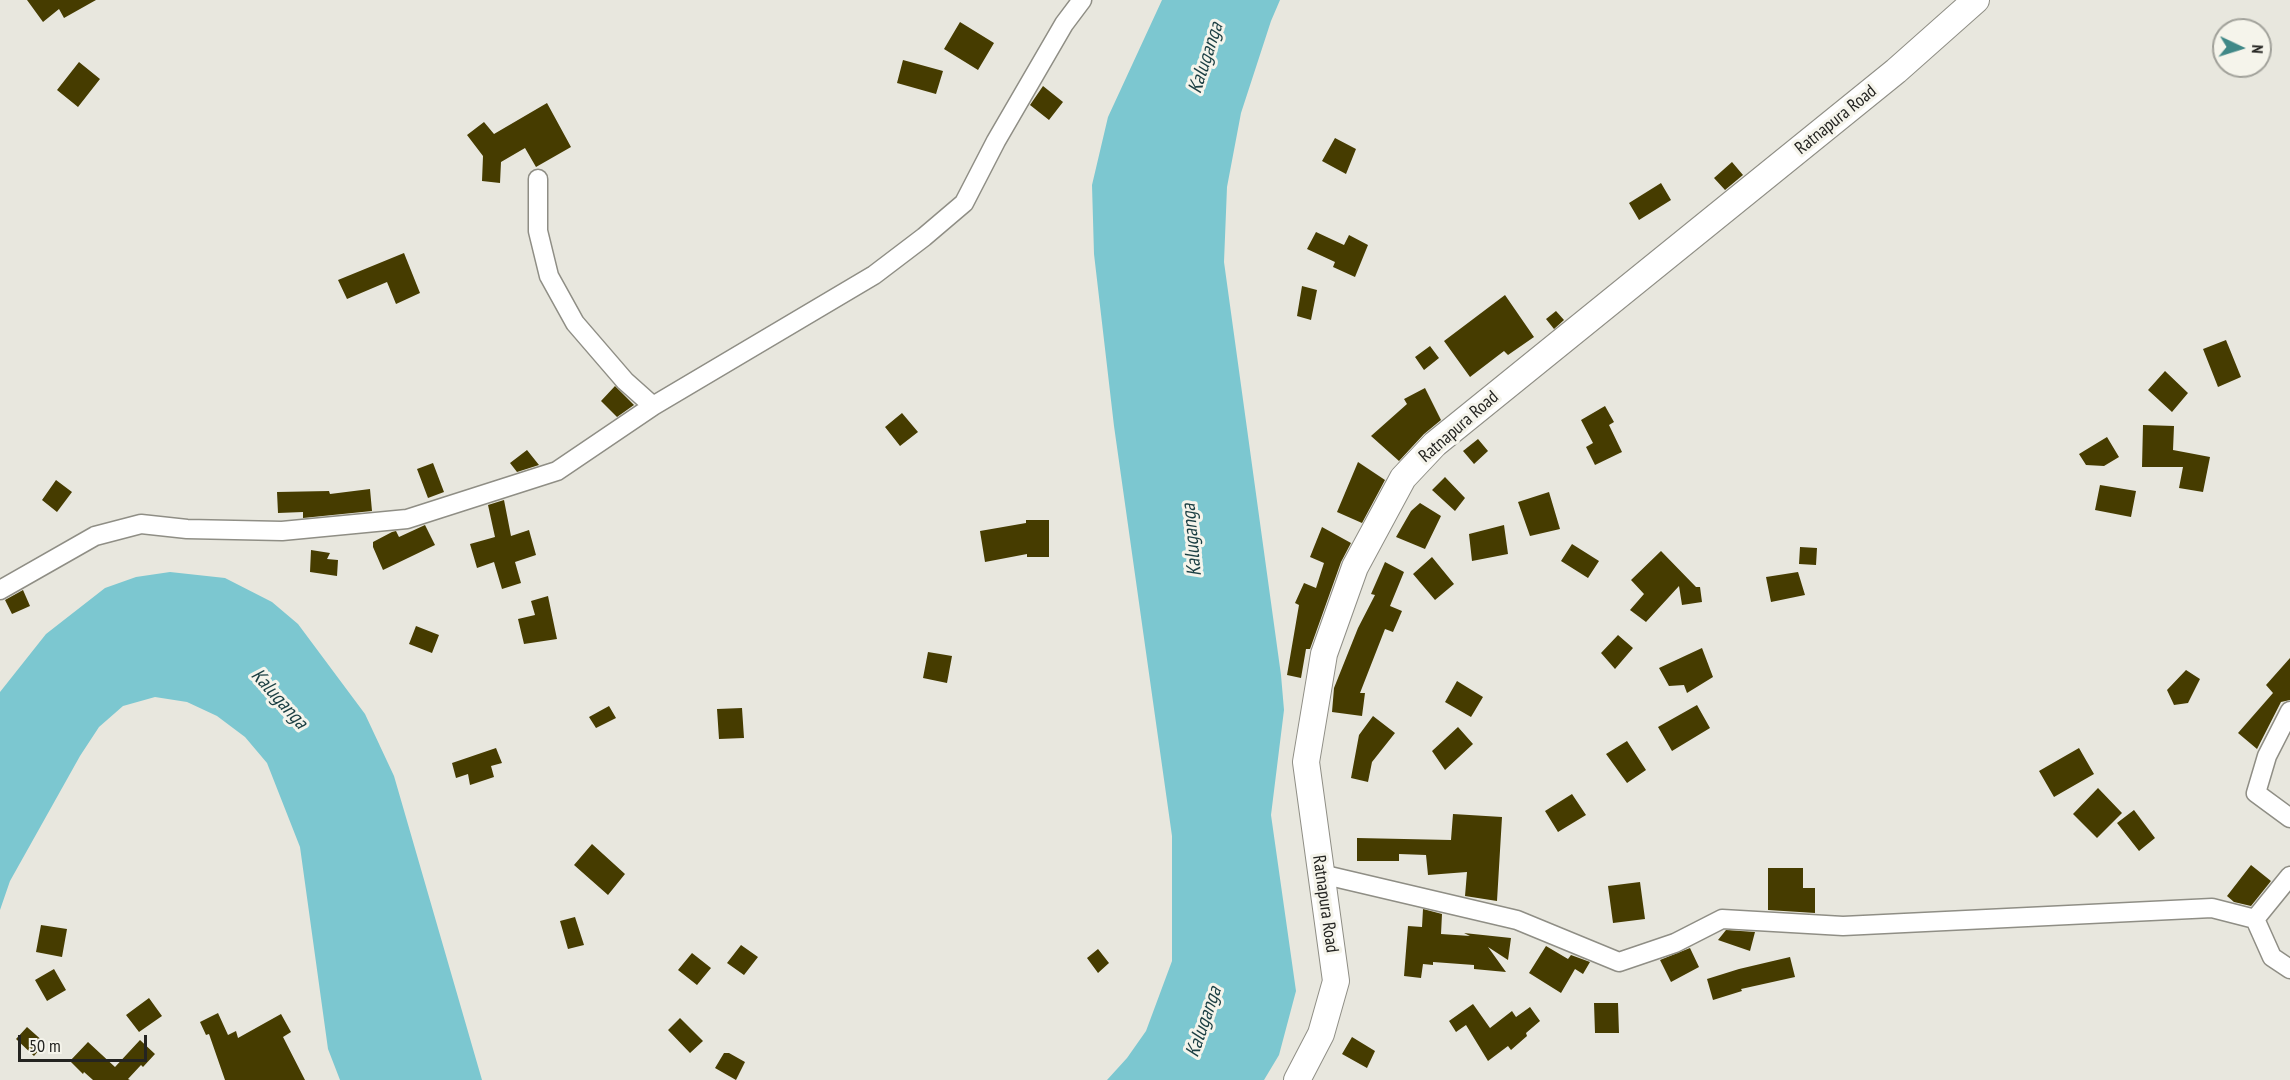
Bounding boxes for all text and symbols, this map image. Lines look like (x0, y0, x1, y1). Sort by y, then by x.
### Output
north arrow (2212, 18, 2272, 78)
water label: Kaluganga (1183, 20, 1229, 96)
text: N (2248, 44, 2268, 54)
street label: Ratnapura Road (1791, 81, 1881, 159)
street label: Ratnapura Road (1415, 387, 1503, 467)
water label: Kaluganga (1177, 503, 1207, 577)
water label: Kaluganga (246, 664, 312, 734)
street label: Ratnapura Road (1307, 854, 1343, 954)
water label: Kaluganga (1181, 984, 1227, 1060)
scale bar (21, 1023, 150, 1061)
text: 50 m (29, 1034, 61, 1057)

